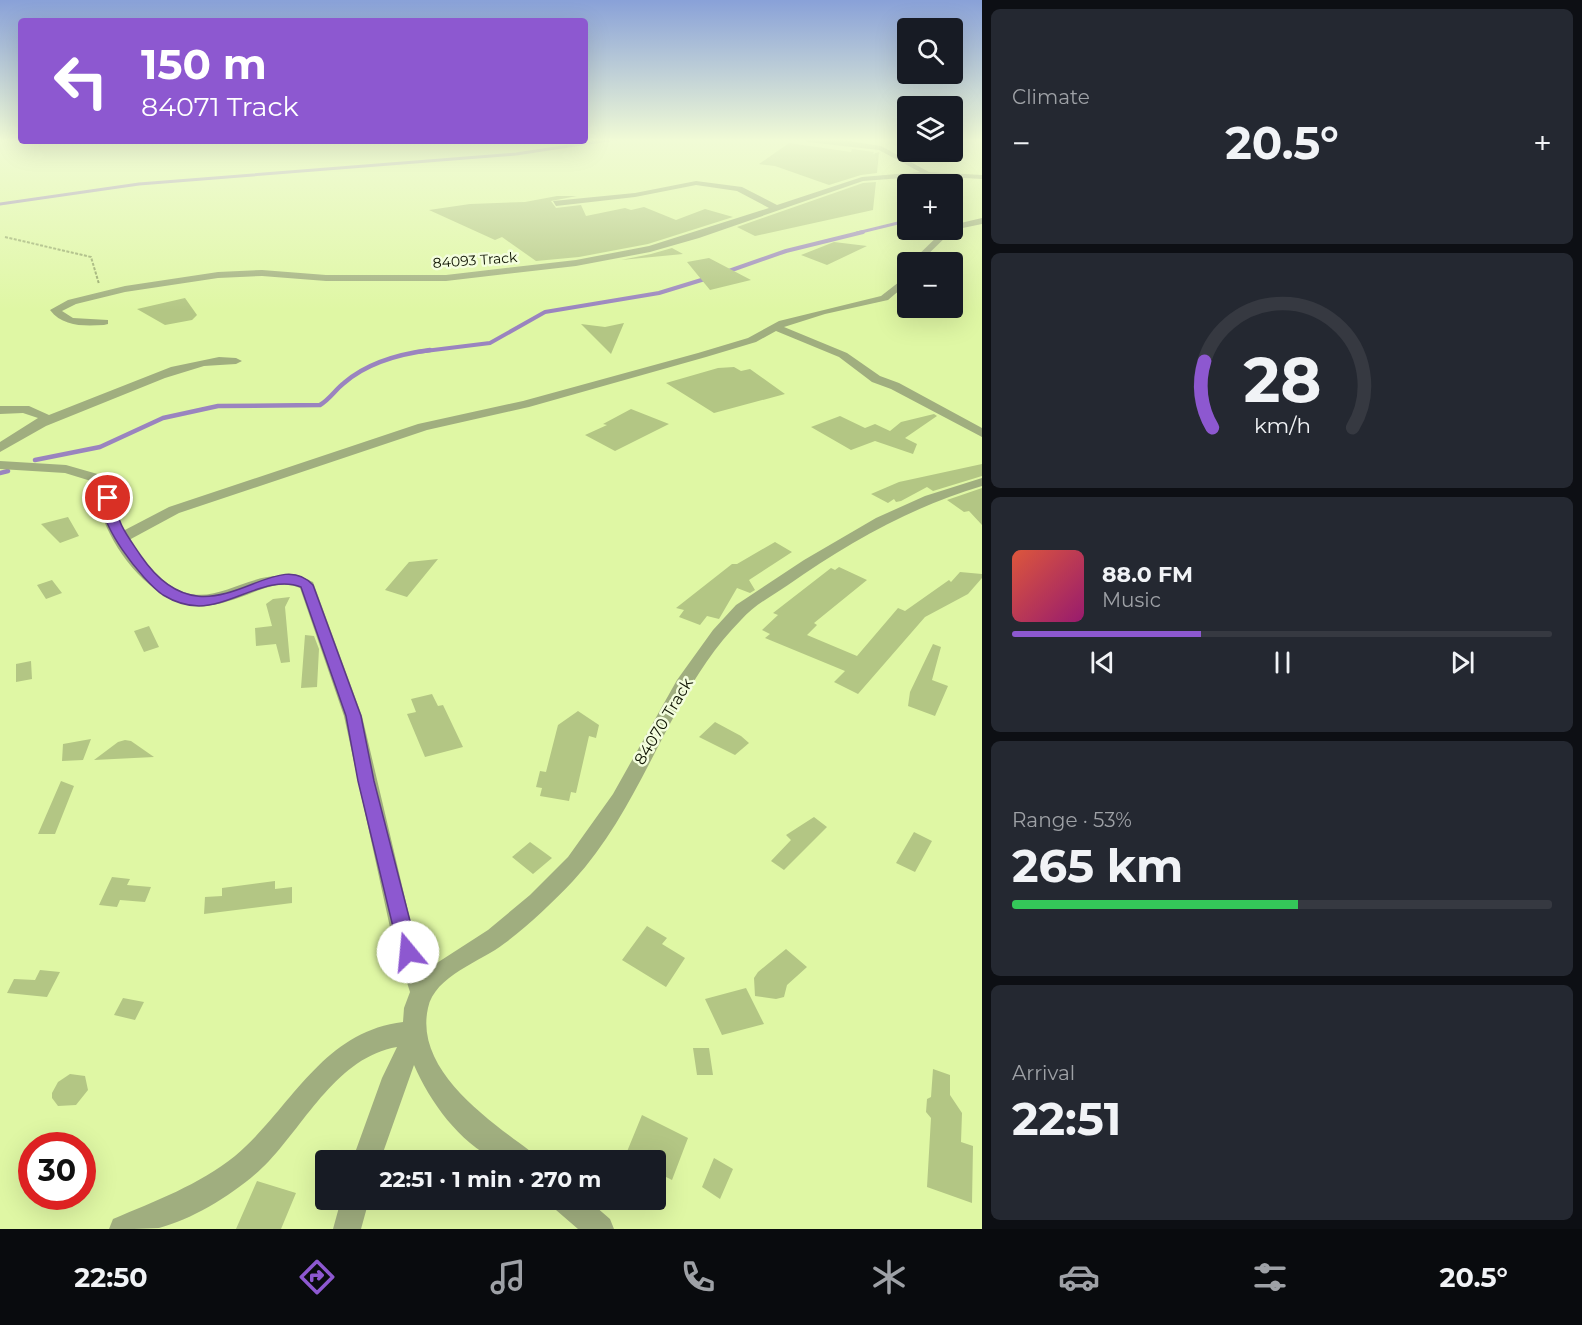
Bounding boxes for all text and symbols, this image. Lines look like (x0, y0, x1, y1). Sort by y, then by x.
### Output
map controls (897, 18, 963, 318)
button: search (897, 18, 963, 84)
text: 150 m (141, 38, 267, 90)
icon: left (42, 42, 120, 120)
text: Climate (1012, 85, 1090, 109)
text: 84071 Track (141, 90, 299, 123)
button: layers (897, 96, 963, 162)
text: 20.5° (1225, 115, 1339, 170)
text: − (1012, 123, 1031, 163)
text: + (1533, 123, 1552, 163)
button: + (897, 174, 963, 240)
street label: 84093 Track (432, 248, 518, 272)
button: − (897, 252, 963, 318)
text: 28 (1243, 342, 1321, 418)
text: km/h (1253, 412, 1311, 438)
pin (82, 472, 133, 523)
icon: arrive (91, 481, 124, 514)
text: 88.0 FM (1102, 561, 1193, 588)
text: Music (1102, 588, 1161, 612)
icon: previous (1086, 646, 1119, 679)
icon: pause (1266, 646, 1299, 679)
icon: next (1446, 646, 1479, 679)
street label: 84070 Track (630, 674, 697, 768)
text: Range · 53% (1012, 808, 1132, 832)
text: 265 km (1012, 838, 1183, 893)
position arrow (376, 920, 440, 984)
text: Arrival (1012, 1061, 1075, 1085)
text: 22:51 (1012, 1091, 1121, 1146)
speed limit sign: 30 (18, 1132, 96, 1210)
text: 22:51 · 1 min · 270 m (380, 1166, 601, 1193)
icon: directions (296, 1256, 338, 1298)
icon: music (487, 1256, 529, 1298)
icon: phone (677, 1256, 719, 1298)
icon: climate (868, 1256, 910, 1298)
icon: car (1058, 1256, 1100, 1298)
icon: filters (1249, 1256, 1291, 1298)
text: 22:50 (74, 1261, 148, 1294)
text: 20.5° (1440, 1261, 1508, 1294)

